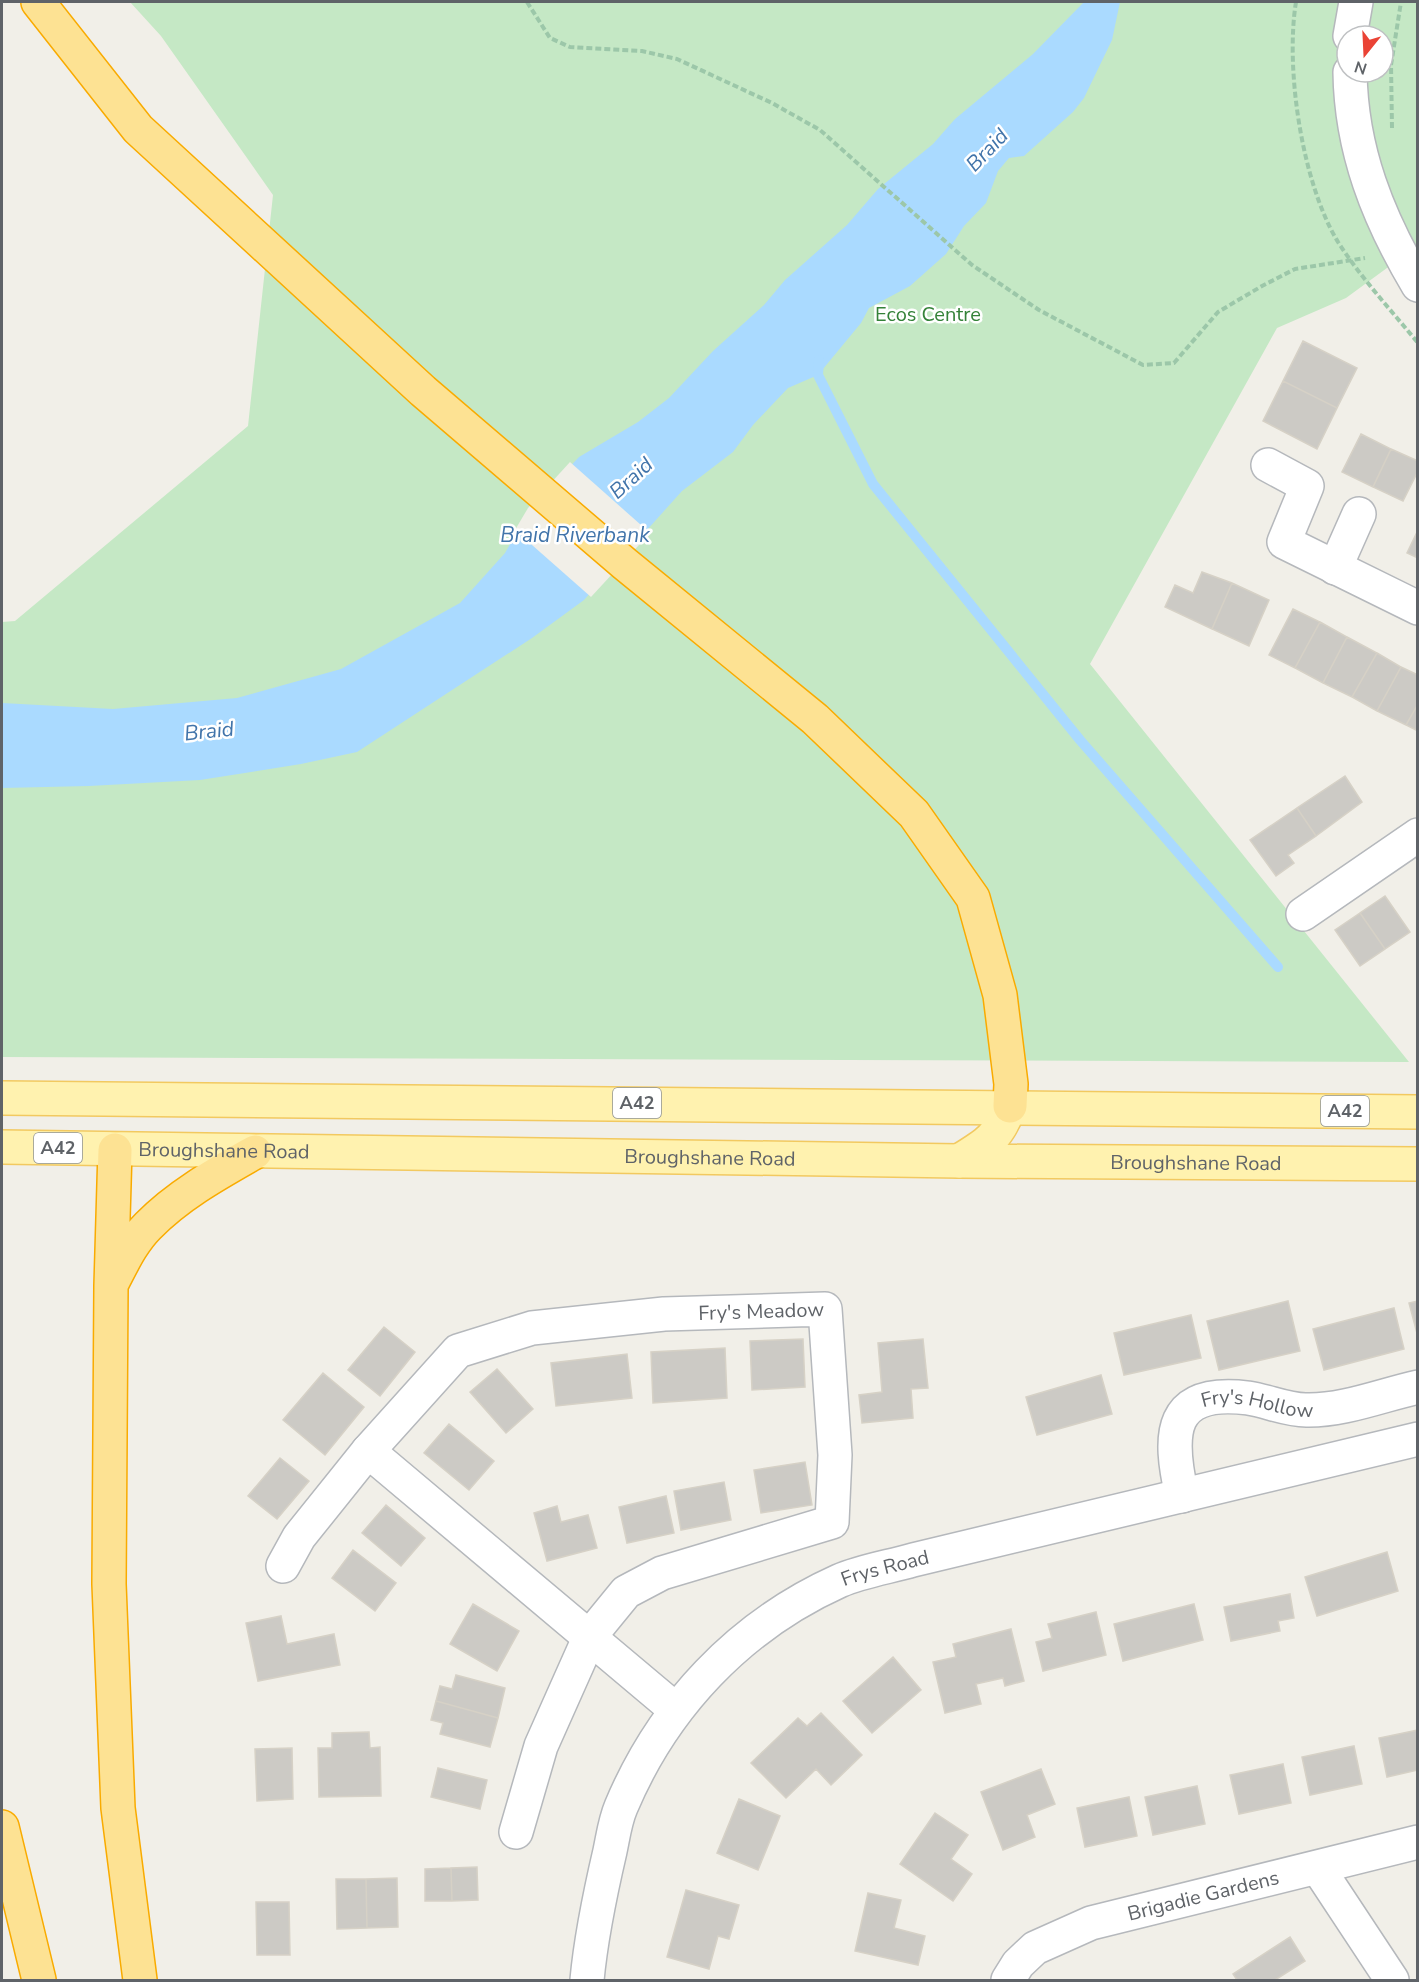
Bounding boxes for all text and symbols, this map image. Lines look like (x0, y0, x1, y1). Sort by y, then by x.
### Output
north arrow (1335, 24, 1395, 84)
text: N (1352, 55, 1370, 80)
water label: Braid (960, 122, 1015, 178)
park label: Ecos Centre (875, 301, 981, 328)
water label: Braid (603, 450, 659, 505)
water label: Braid Riverbank (500, 521, 650, 549)
water label: Braid (183, 714, 236, 748)
road number: A42 (613, 1088, 661, 1118)
road number: A42 (1321, 1096, 1369, 1126)
road number: A42 (34, 1133, 82, 1163)
street label: Broughshane Road (138, 1136, 310, 1165)
street label: Broughshane Road (624, 1143, 796, 1173)
street label: Broughshane Road (1110, 1149, 1282, 1177)
street label: Fry's Meadow (698, 1296, 825, 1327)
street label: Fry's Hollow (1198, 1384, 1314, 1424)
street label: Frys Road (837, 1544, 932, 1593)
street label: Brigadie Gardens (1125, 1864, 1282, 1927)

